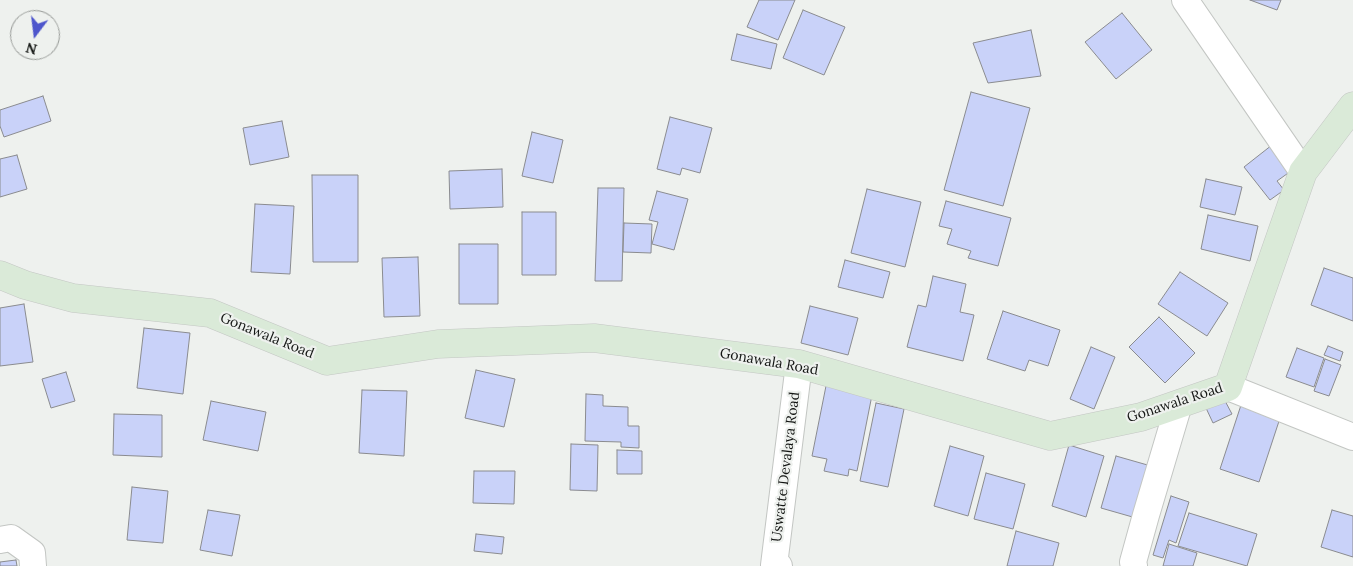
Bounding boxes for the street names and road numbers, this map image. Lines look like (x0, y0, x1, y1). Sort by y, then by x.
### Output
street label: Gonawala Road (218, 310, 316, 362)
street label: Gonawala Road (718, 345, 820, 379)
street label: Gonawala Road (1125, 380, 1225, 426)
street label: Uswatte Devalaya Road (768, 391, 804, 543)

